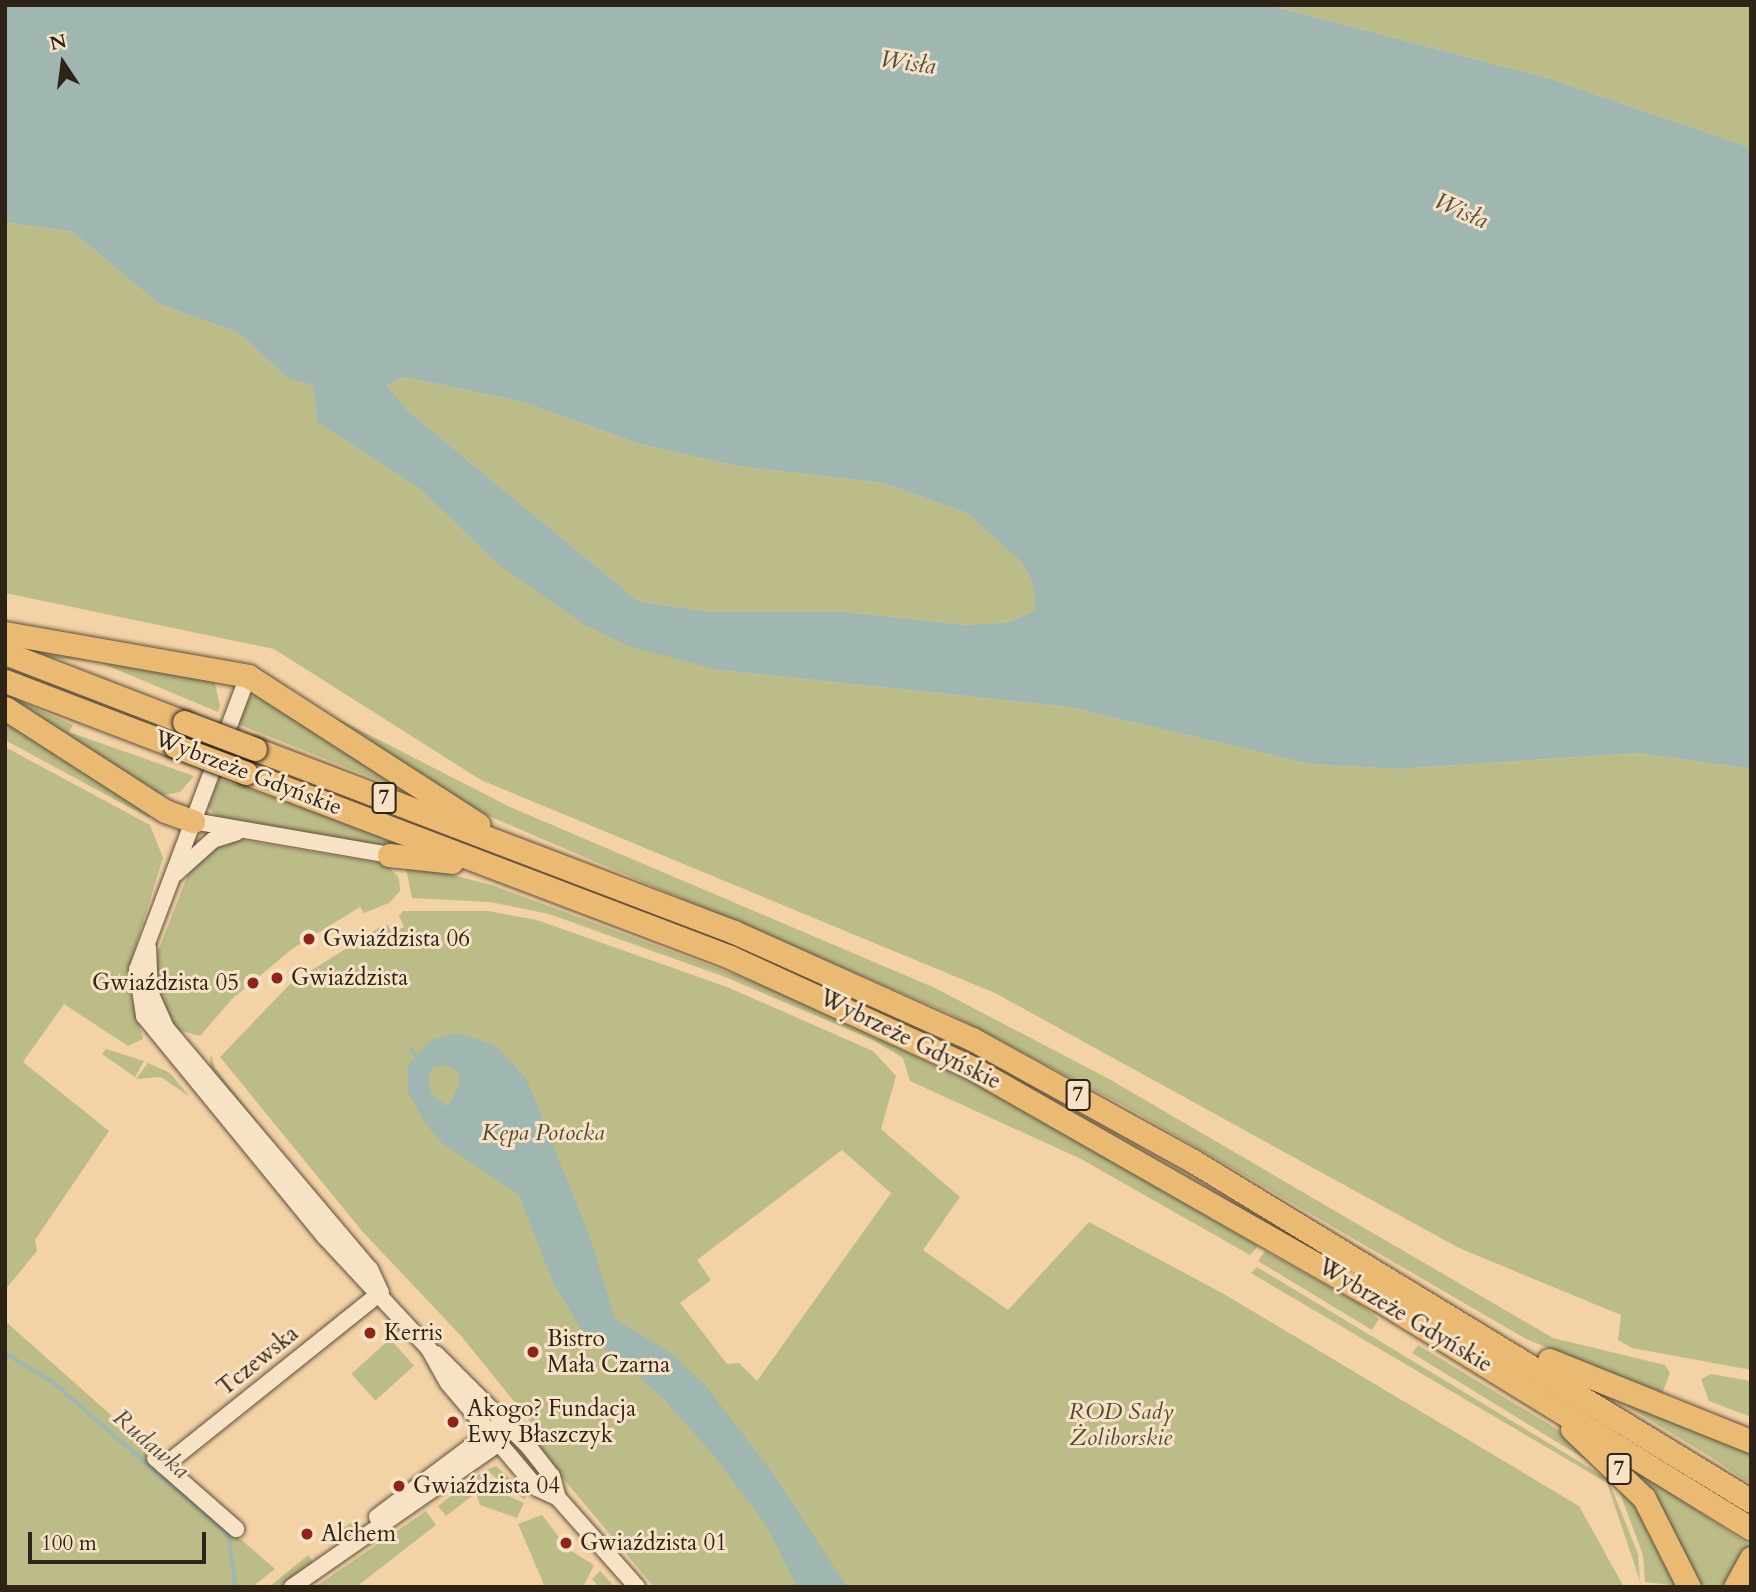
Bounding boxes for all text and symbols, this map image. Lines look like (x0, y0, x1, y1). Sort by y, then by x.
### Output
north arrow (28, 28, 98, 98)
text: N (47, 28, 69, 57)
water label: Wisła (878, 45, 938, 81)
water label: Wisła (1430, 186, 1492, 236)
street label: Wybrzeże Gdyńskie (150, 725, 346, 821)
road number: 7 (370, 780, 398, 816)
place label: Gwiaździsta 06 (323, 925, 470, 953)
marker: Gwiaździsta 06 (301, 931, 317, 947)
place label: Gwiaździsta (291, 964, 408, 992)
place label: Gwiaździsta 05 (92, 969, 239, 997)
marker: Gwiaździsta (269, 970, 285, 986)
marker: Gwiaździsta 05 (245, 975, 261, 991)
street label: Wybrzeże Gdyńskie (815, 984, 1005, 1096)
road number: 7 (1064, 1078, 1092, 1112)
park label: Kępa Potocka (481, 1119, 605, 1147)
street label: Wybrzeże Gdyńskie (1313, 1253, 1497, 1379)
place label: Kerris (384, 1319, 442, 1347)
street label: Tczewska (212, 1320, 304, 1402)
marker: Kerris (362, 1325, 378, 1341)
place label: Bistro Mała Czarna (547, 1325, 670, 1379)
marker: Bistro Mała Czarna (525, 1344, 541, 1360)
place label: Akogo? Fundacja Ewy Błaszczyk (467, 1395, 636, 1449)
park label: ROD Sady Żoliborskie (1068, 1398, 1174, 1452)
water label: Rudawka (107, 1403, 195, 1485)
marker: Akogo? Fundacja Ewy Błaszczyk (445, 1414, 461, 1430)
road number: 7 (1605, 1452, 1633, 1486)
place label: Gwiaździsta 04 (413, 1472, 560, 1500)
marker: Gwiaździsta 04 (391, 1478, 407, 1494)
scale bar (32, 1518, 210, 1562)
place label: Alchem (321, 1520, 396, 1548)
marker: Alchem (299, 1526, 315, 1542)
text: 100 m (41, 1529, 97, 1558)
place label: Gwiaździsta 01 (580, 1529, 727, 1557)
marker: Gwiaździsta 01 (558, 1535, 574, 1551)

